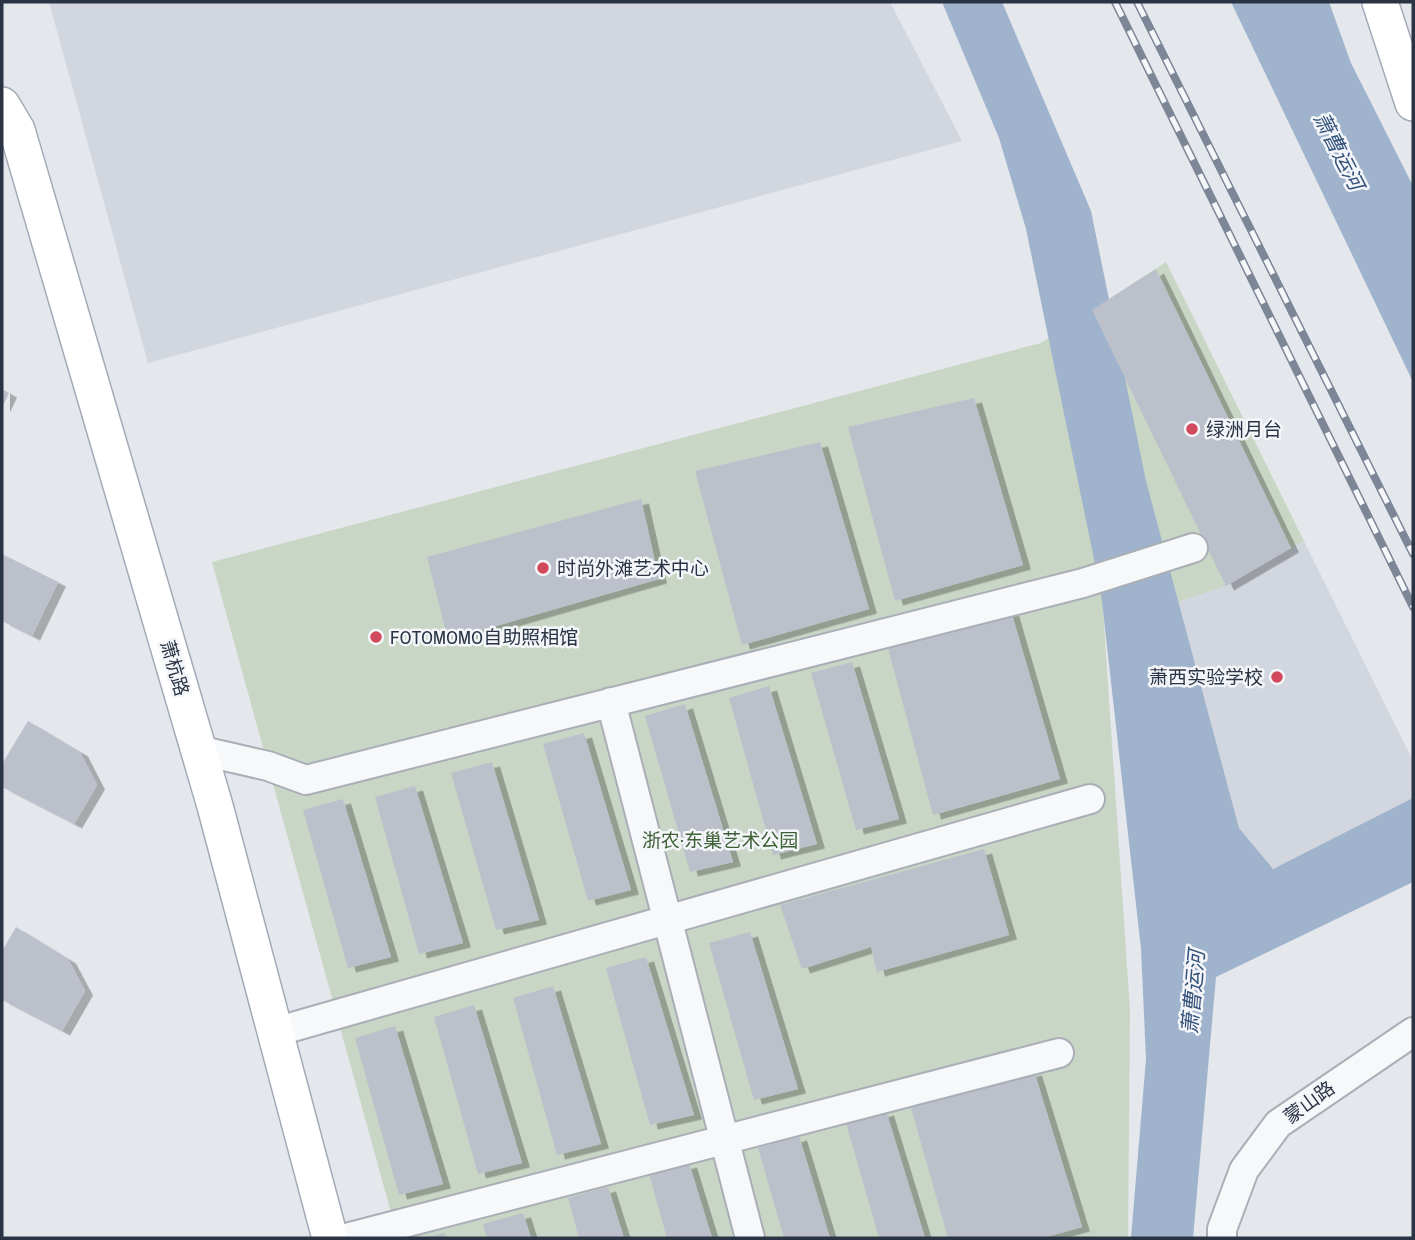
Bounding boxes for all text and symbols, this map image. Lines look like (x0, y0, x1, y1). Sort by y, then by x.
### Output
water label: 萧曹运河 (1307, 107, 1373, 199)
place label: 绿洲月台 (1206, 416, 1282, 442)
marker: 绿洲月台 (1184, 421, 1200, 437)
place label: 时尚外滩艺术中心 (557, 555, 709, 581)
marker: 时尚外滩艺术中心 (535, 560, 551, 576)
place label: FOTOMOMO自助照相馆 (390, 624, 578, 650)
marker: FOTOMOMO自助照相馆 (368, 629, 384, 645)
street label: 萧杭路 (155, 637, 195, 699)
place label: 萧西实验学校 (1149, 664, 1263, 690)
marker: 萧西实验学校 (1269, 669, 1285, 685)
park label: 浙农·东巢艺术公园 (642, 827, 798, 853)
water label: 萧曹运河 (1175, 945, 1211, 1035)
street label: 蒙山路 (1278, 1075, 1340, 1129)

